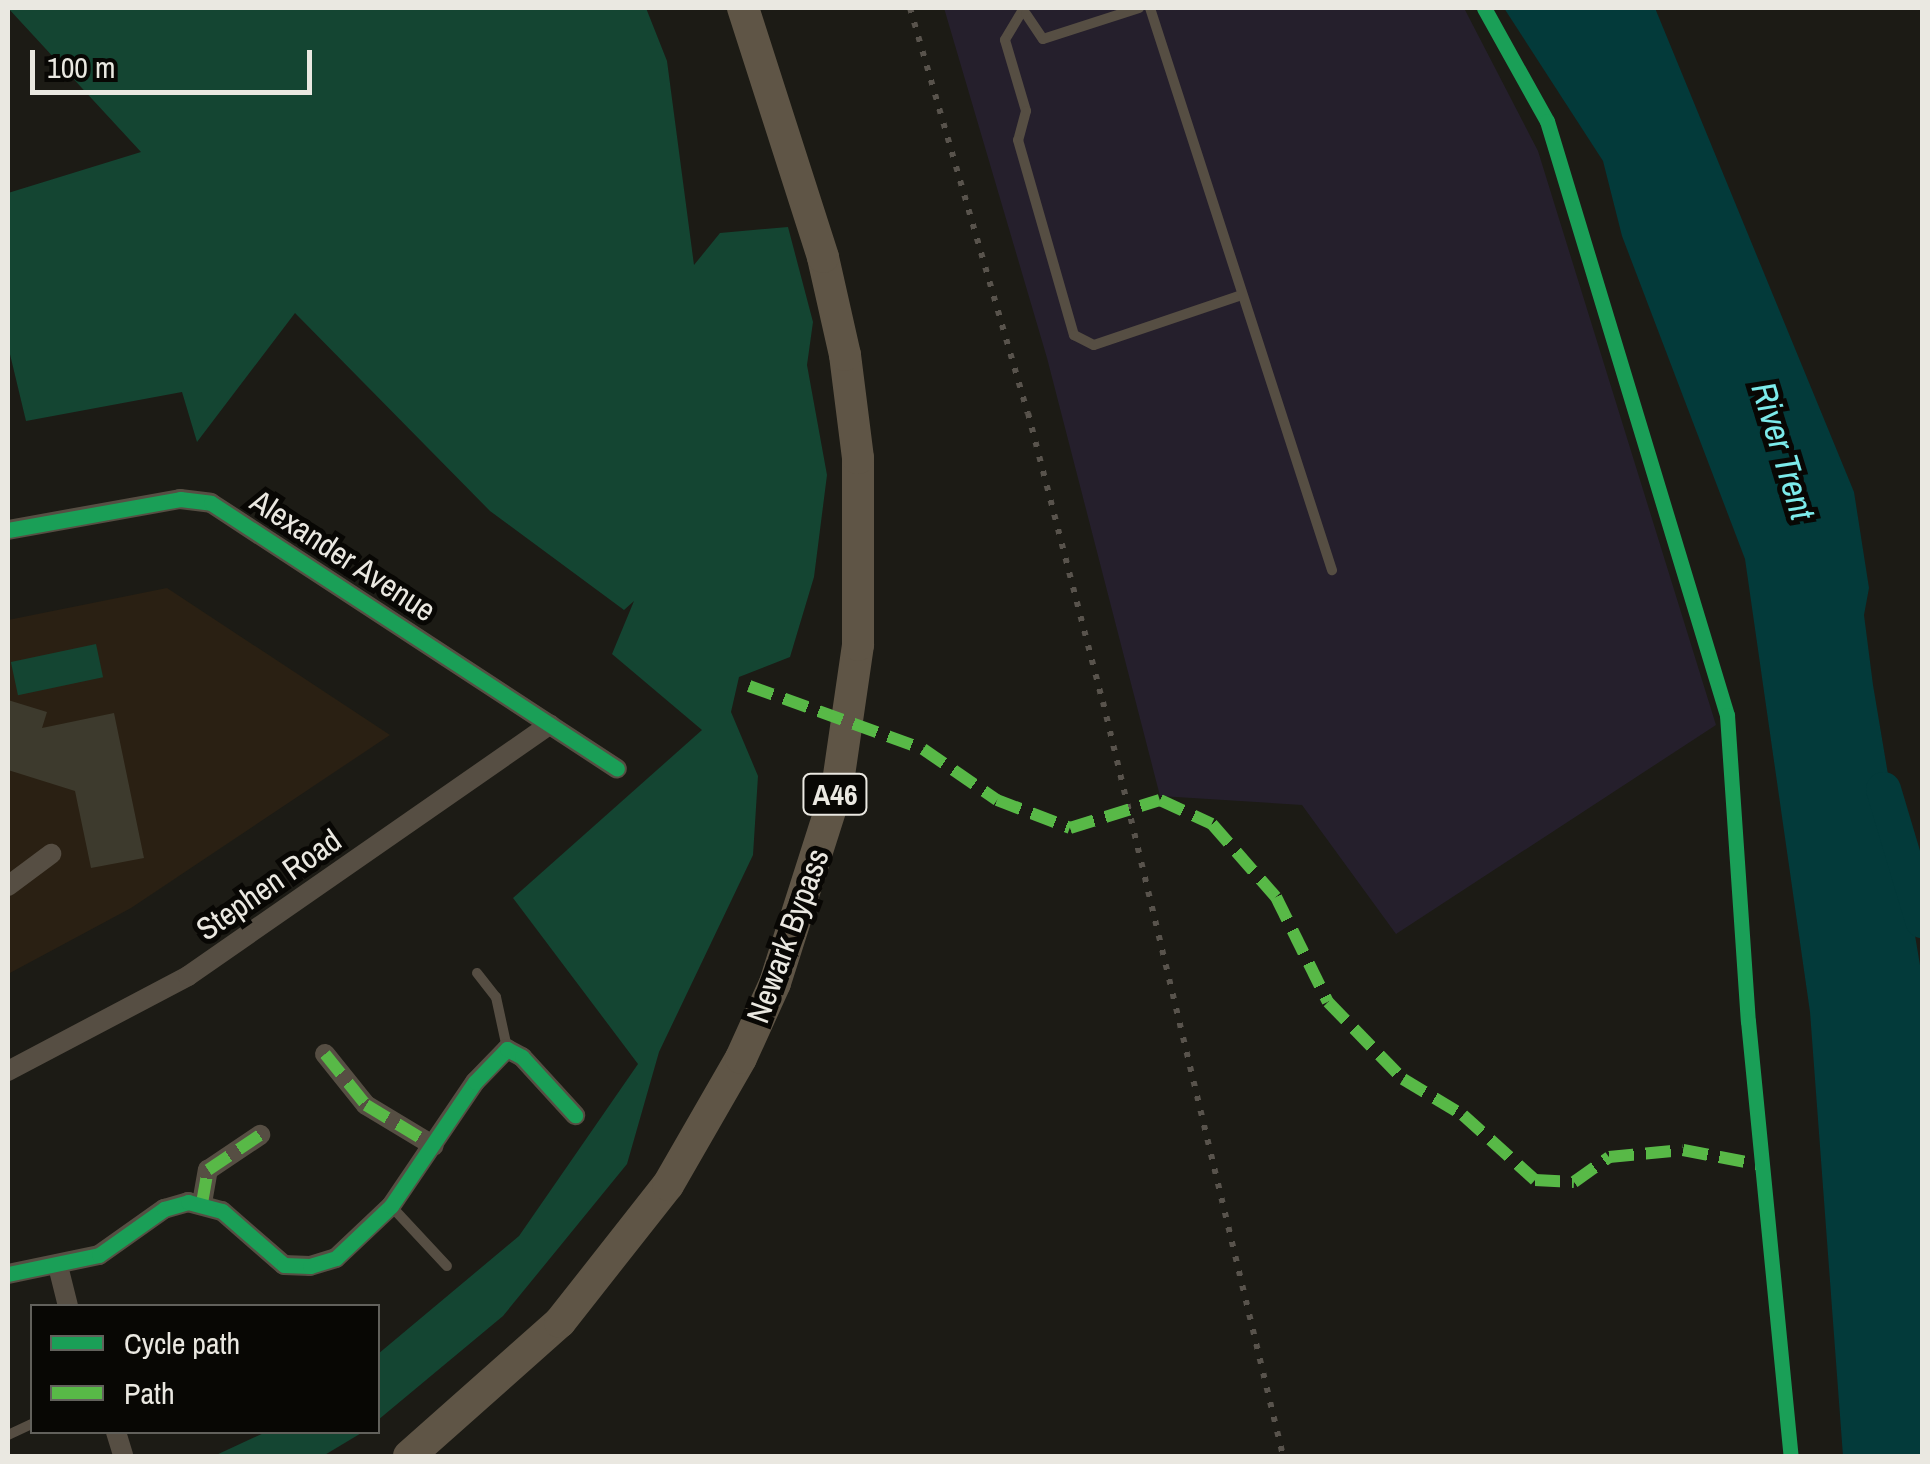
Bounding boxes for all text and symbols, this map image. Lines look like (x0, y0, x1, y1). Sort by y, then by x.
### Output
scale bar (35, 30, 318, 92)
text: 100 m (47, 47, 115, 87)
water label: River Trent (1742, 377, 1824, 525)
street label: Alexander Avenue (243, 482, 443, 630)
road number: A46 (800, 769, 870, 819)
street label: Stephen Road (189, 821, 349, 949)
street label: Newark Bypass (739, 844, 837, 1028)
legend (30, 1304, 380, 1434)
text: Cycle path (124, 1323, 240, 1363)
text: Path (124, 1373, 175, 1413)

